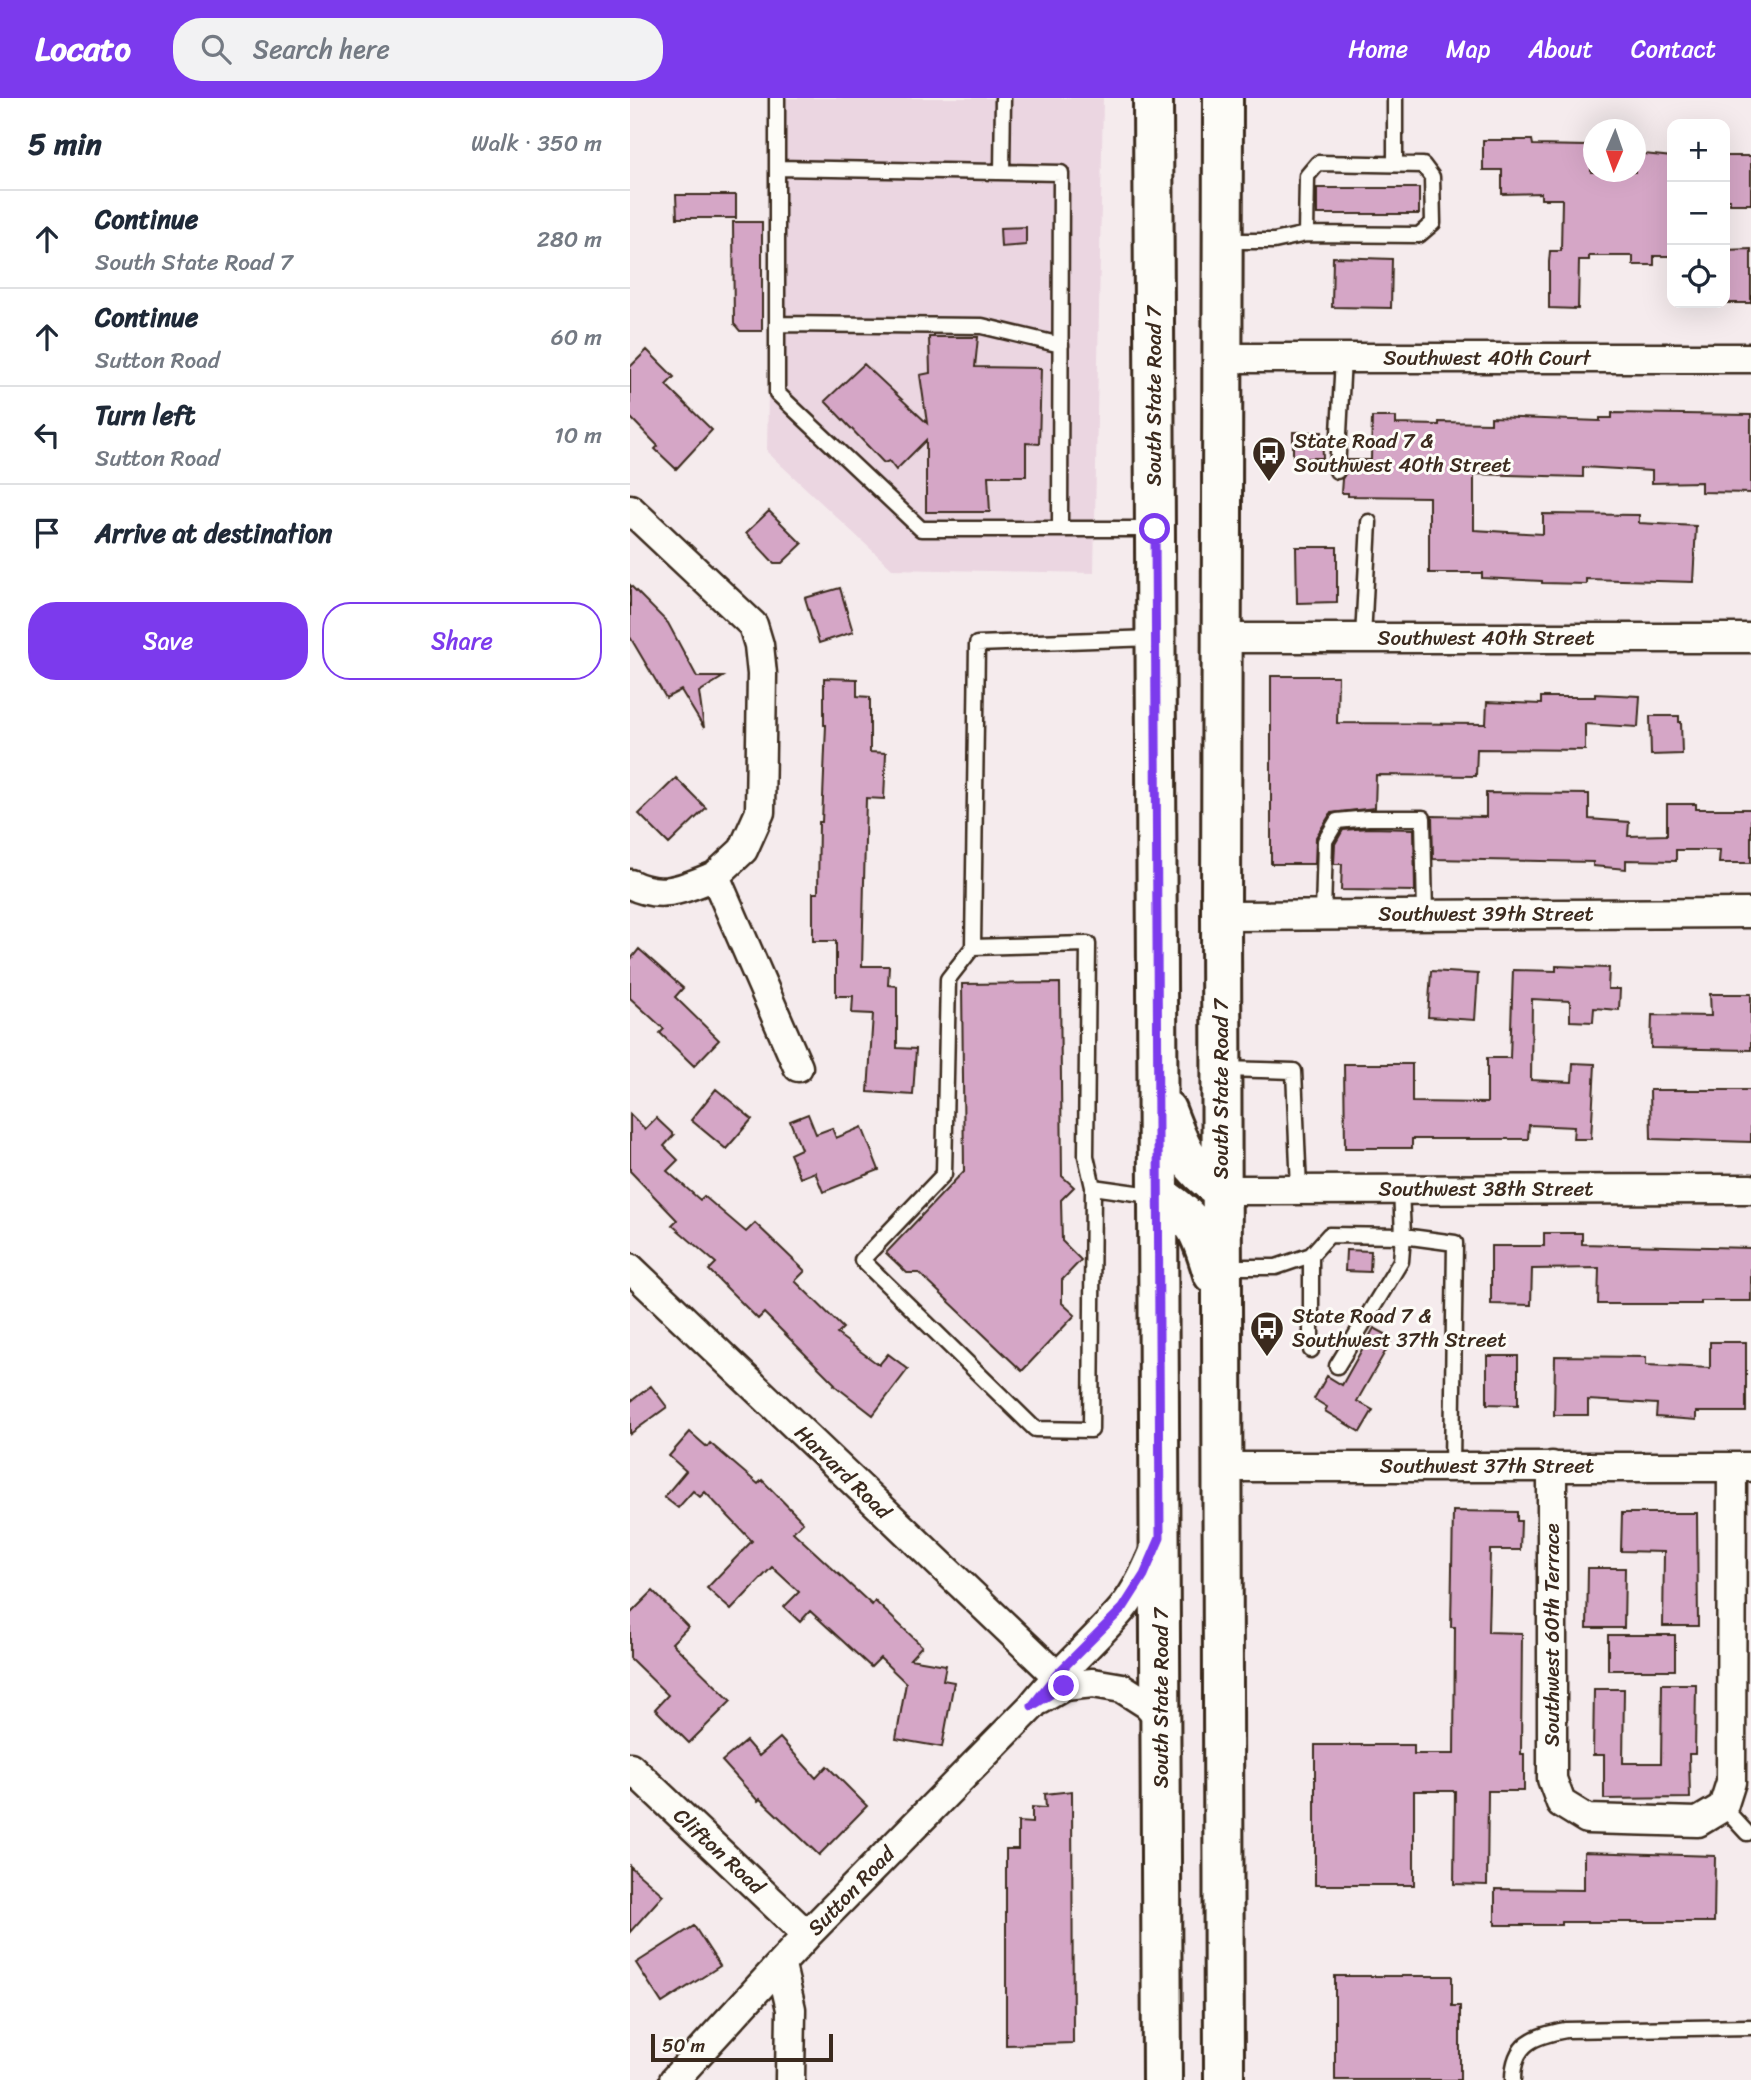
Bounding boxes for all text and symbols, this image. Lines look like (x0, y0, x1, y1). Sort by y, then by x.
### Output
search box (173, 18, 663, 81)
text: Locato (35, 20, 131, 78)
text: Search here (253, 26, 390, 72)
text: Home (1348, 28, 1408, 70)
text: Map (1446, 28, 1490, 70)
text: About (1528, 28, 1593, 70)
text: Contact (1631, 28, 1716, 70)
icon: search (197, 30, 235, 68)
text: 5 min (28, 117, 102, 171)
north arrow (1583, 119, 1646, 182)
map controls (1667, 119, 1730, 308)
button: + (1667, 119, 1730, 182)
text: Walk · 350 m (471, 123, 602, 164)
button: − (1667, 182, 1730, 245)
text: Continue (95, 196, 198, 242)
text: 280 m (537, 219, 602, 260)
icon: ahead (28, 220, 66, 258)
text: South State Road 7 (95, 242, 293, 283)
button: locate (1667, 245, 1730, 308)
text: Continue (95, 294, 198, 340)
street label: South State Road 7 (1135, 304, 1173, 486)
text: 60 m (551, 317, 602, 358)
icon: ahead (28, 318, 66, 356)
street label: Southwest 40th Court (1383, 339, 1592, 377)
text: Sutton Road (95, 340, 220, 381)
text: Turn left (95, 392, 195, 438)
text: 10 m (554, 415, 602, 456)
icon: left (28, 416, 66, 454)
place label: State Road 7 & Southwest 40th Street (1294, 422, 1511, 484)
bus stop icon: State Road 7 & Southwest 40th Street (1250, 434, 1288, 483)
text: Sutton Road (95, 438, 220, 479)
text: Arrive at destination (95, 510, 332, 556)
route start (1139, 513, 1170, 544)
icon: arrive (28, 514, 66, 552)
button: Save (28, 602, 308, 680)
button: Share (322, 602, 602, 680)
street label: Southwest 40th Street (1377, 619, 1595, 657)
street label: Southwest 39th Street (1378, 895, 1594, 933)
street label: South State Road 7 (1202, 997, 1240, 1179)
street label: Southwest 38th Street (1378, 1170, 1594, 1208)
place label: State Road 7 & Southwest 37th Street (1292, 1297, 1506, 1359)
bus stop icon: State Road 7 & Southwest 37th Street (1248, 1309, 1286, 1358)
street label: Harvard Road (785, 1415, 902, 1530)
street label: Southwest 37th Street (1380, 1447, 1594, 1485)
street label: Southwest 60th Terrace (1533, 1523, 1571, 1747)
street label: South State Road 7 (1142, 1606, 1180, 1788)
route end (1048, 1670, 1079, 1701)
street label: Clifton Road (664, 1798, 775, 1905)
street label: Sutton Road (798, 1835, 906, 1945)
text: 50 m (662, 2029, 705, 2062)
scale bar (651, 2031, 833, 2063)

